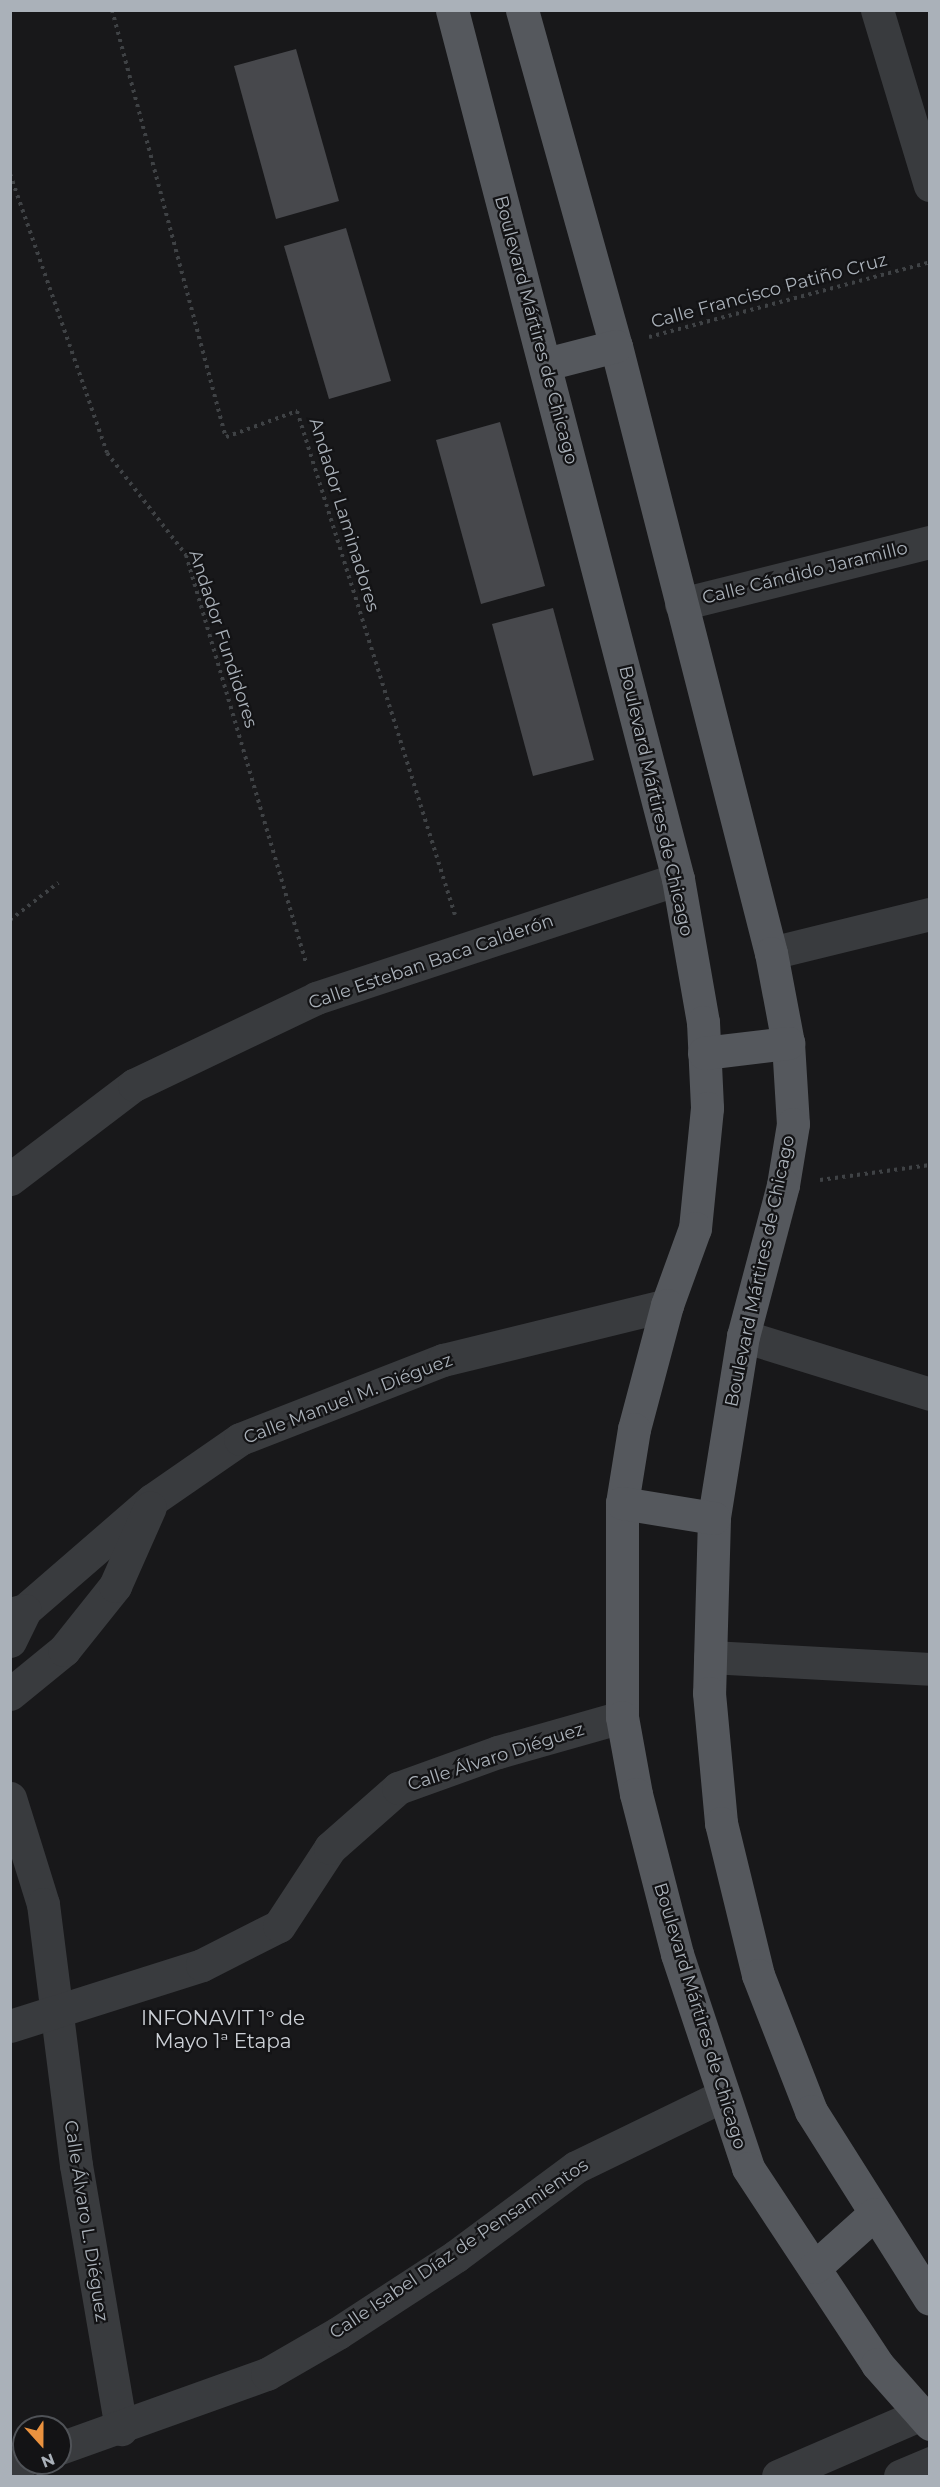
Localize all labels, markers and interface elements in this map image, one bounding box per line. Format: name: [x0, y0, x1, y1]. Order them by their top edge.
street label: Boulevard Mártires de Chicago: [490, 193, 582, 467]
street label: Calle Francisco Patiño Cruz: [649, 249, 889, 333]
street label: Andador Laminadores: [304, 416, 384, 614]
street label: Calle Cándido Jaramillo: [700, 537, 910, 609]
street label: Andador Fundidores: [184, 547, 262, 731]
street label: Boulevard Mártires de Chicago: [614, 664, 698, 938]
street label: Calle Esteban Baca Calderón: [306, 910, 556, 1014]
street label: Boulevard Mártires de Chicago: [721, 1133, 799, 1409]
street label: Calle Manuel M. Diéguez: [241, 1349, 455, 1449]
street label: Calle Álvaro Diéguez: [405, 1718, 587, 1796]
street label: Boulevard Mártires de Chicago: [649, 1880, 751, 2152]
district label: INFONAVIT 1º de Mayo 1ª Etapa: [141, 2007, 305, 2054]
street label: Calle Álvaro L. Diéguez: [59, 2119, 113, 2323]
street label: Calle Isabel Díaz de Pensamientos: [326, 2154, 592, 2344]
north arrow: [12, 2415, 72, 2475]
text: N: [38, 2449, 57, 2472]

